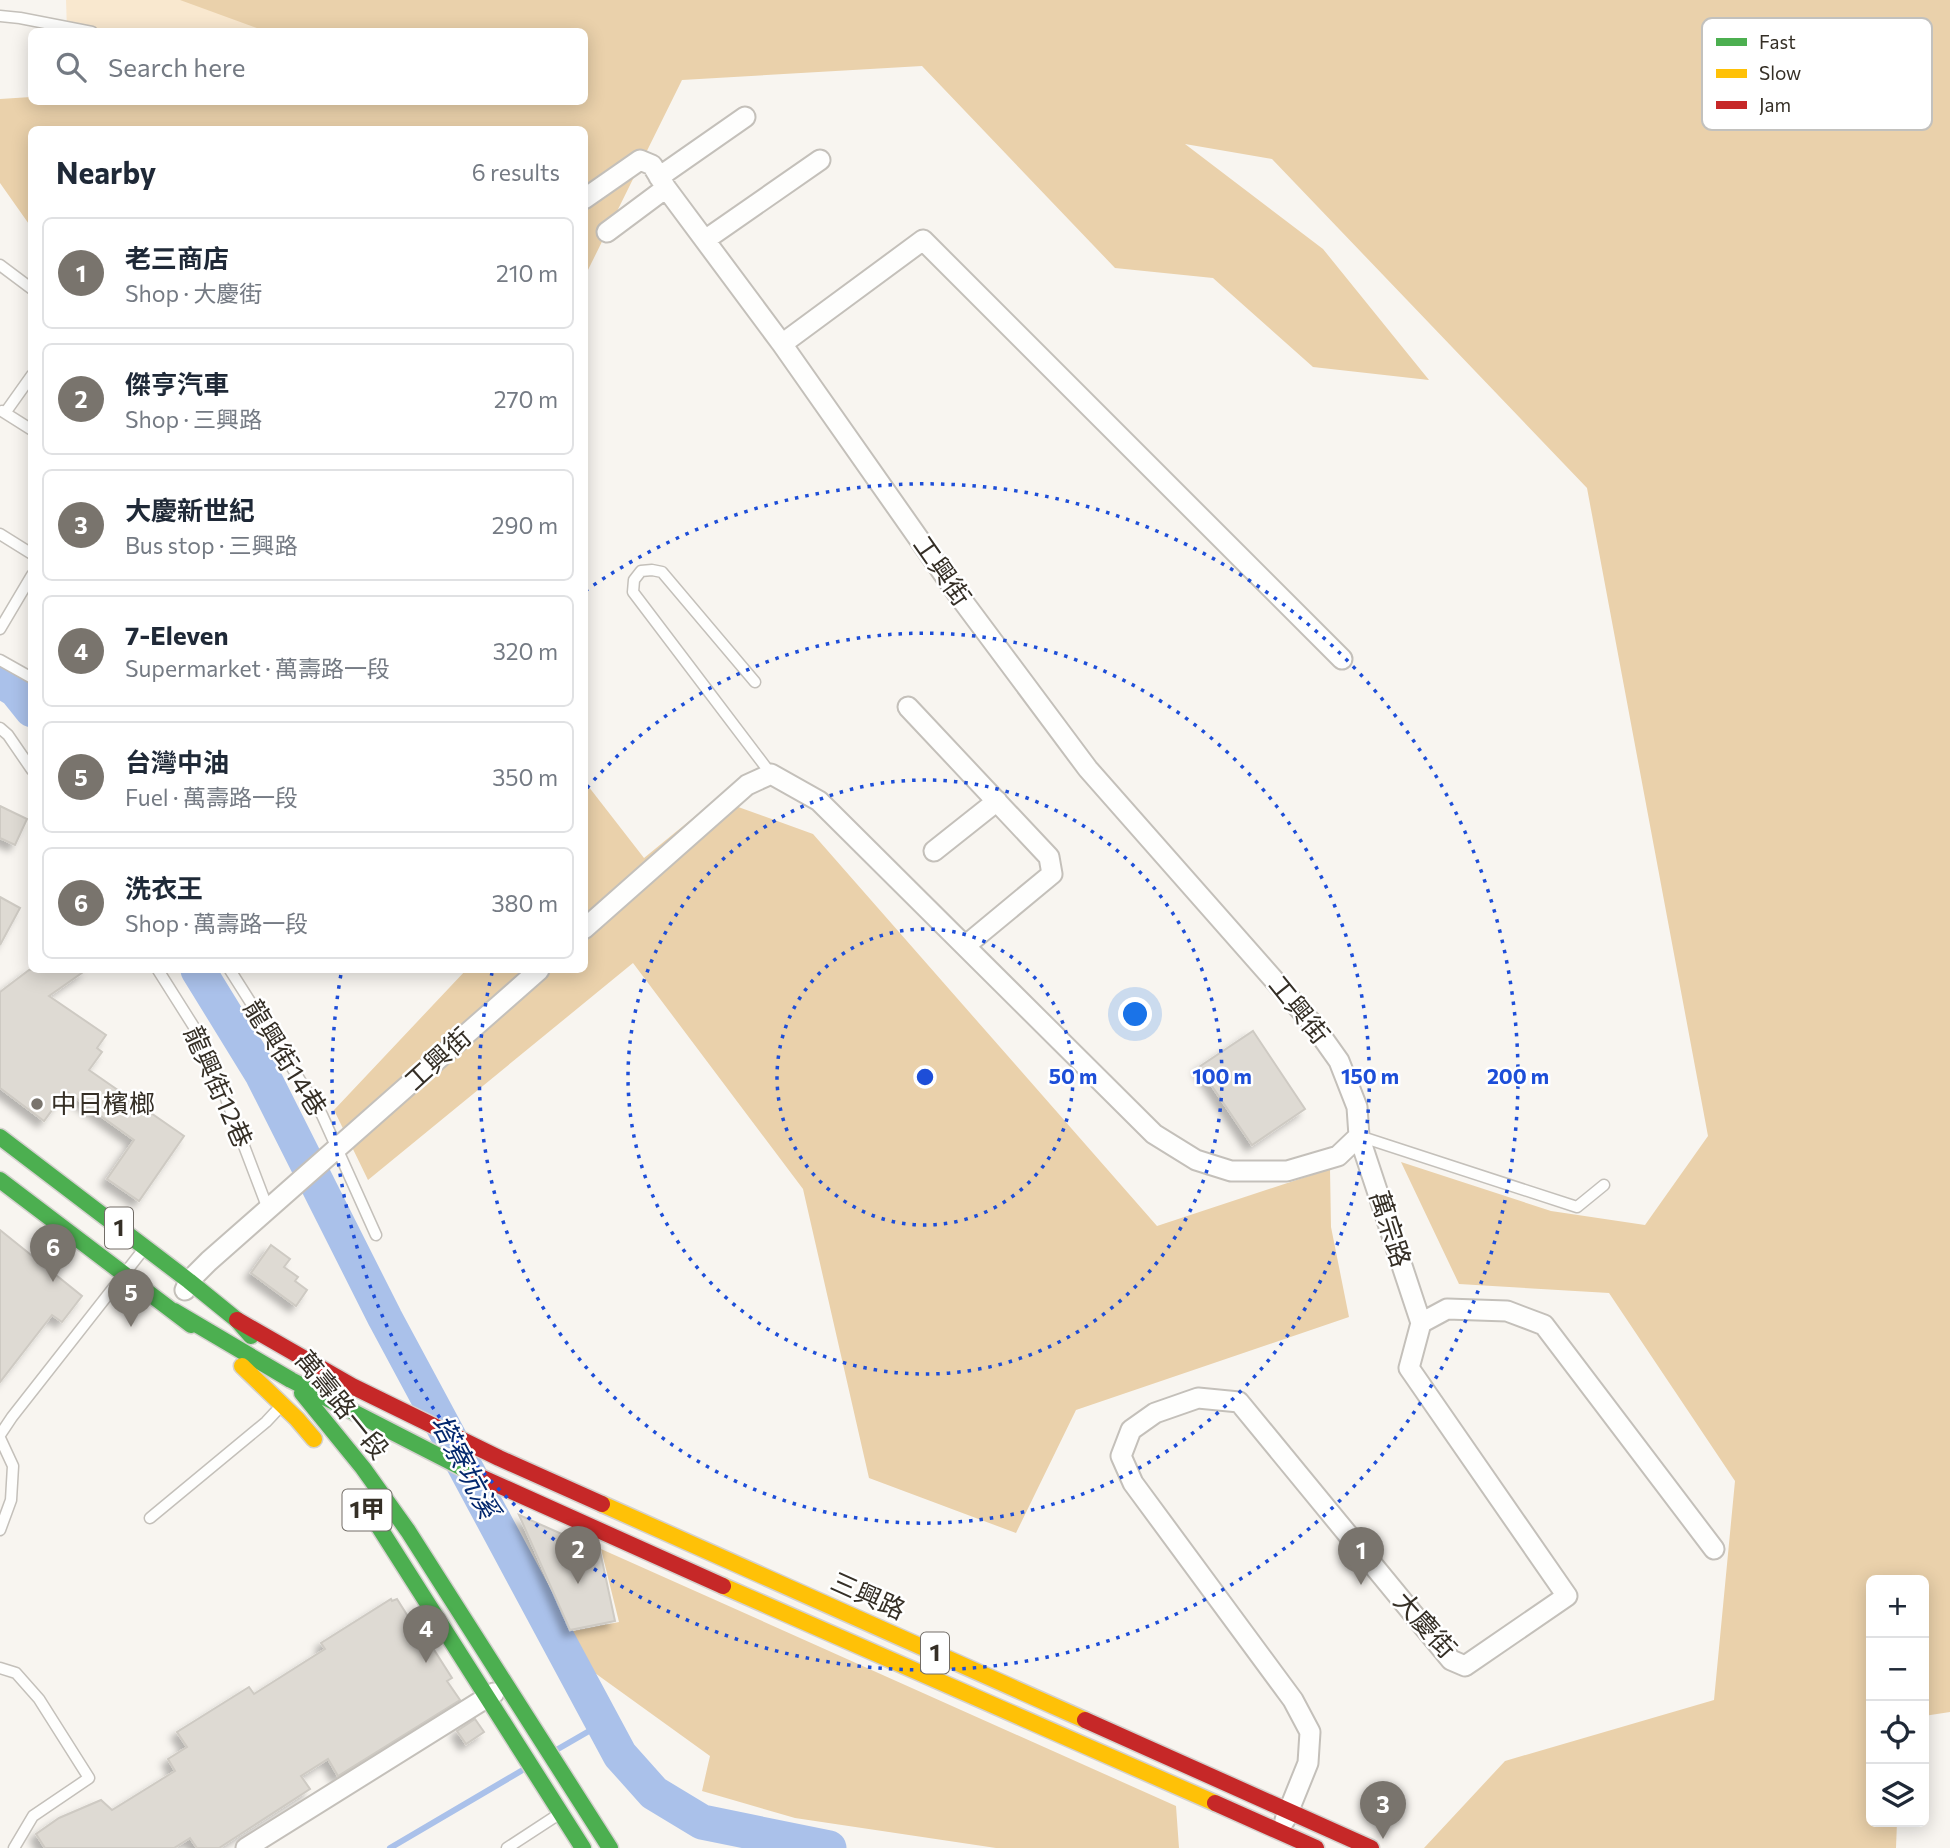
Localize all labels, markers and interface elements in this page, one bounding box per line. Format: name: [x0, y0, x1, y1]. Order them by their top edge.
legend: [1702, 18, 1932, 130]
search box: [28, 28, 588, 105]
text: Fast: [1759, 30, 1796, 53]
icon: search: [52, 48, 90, 86]
text: Search here: [108, 51, 246, 82]
text: Slow: [1759, 61, 1801, 84]
text: Jam: [1759, 93, 1791, 116]
text: Nearby: [56, 153, 156, 190]
text: 6 results: [472, 158, 560, 186]
text: 老三商店: [125, 242, 229, 273]
text: 1: [76, 259, 86, 287]
text: 210 m: [496, 259, 558, 287]
text: Shop · 大慶街: [125, 279, 262, 307]
text: 傑亨汽車: [125, 368, 229, 399]
text: 2: [74, 385, 88, 413]
text: 270 m: [494, 385, 558, 413]
text: Shop · 三興路: [125, 405, 262, 433]
text: 大慶新世紀: [125, 494, 255, 525]
text: 3: [74, 511, 88, 539]
text: 290 m: [492, 511, 558, 539]
street label: 工興街: [908, 529, 978, 611]
text: Bus stop · 三興路: [125, 531, 298, 559]
text: 7-Eleven: [125, 619, 229, 650]
text: 4: [74, 637, 88, 665]
text: 320 m: [493, 637, 558, 665]
text: Supermarket · 萬壽路一段: [125, 654, 390, 682]
text: 台灣中油: [125, 746, 229, 777]
text: 5: [74, 763, 88, 791]
text: 350 m: [492, 763, 558, 791]
text: Fuel · 萬壽路一段: [125, 783, 298, 811]
text: 洗衣王: [125, 872, 203, 903]
text: 6: [74, 889, 88, 917]
text: 380 m: [491, 889, 558, 917]
text: Shop · 萬壽路一段: [125, 909, 308, 937]
street label: 工興街: [1264, 969, 1337, 1049]
street label: 龍興街14巷: [238, 994, 334, 1121]
your location: [1118, 997, 1152, 1031]
street label: 工興街: [398, 1020, 476, 1096]
street label: 龍興街12巷: [179, 1021, 260, 1152]
text: 50 m: [1049, 1063, 1097, 1088]
text: 100 m: [1192, 1063, 1252, 1088]
text: 150 m: [1341, 1063, 1399, 1088]
text: 200 m: [1487, 1063, 1549, 1088]
centre of rings: [913, 1065, 937, 1089]
place label: 中日檳榔: [51, 1087, 155, 1118]
marker: 中日檳榔: [29, 1096, 45, 1112]
street label: 萬宗路: [1365, 1187, 1418, 1270]
road number: 1: [105, 1208, 133, 1248]
pin: 6: [30, 1224, 76, 1282]
pin: 5: [108, 1269, 154, 1327]
street label: 萬壽路一段: [290, 1344, 396, 1464]
water label: 塔寮坑溪: [425, 1408, 509, 1526]
road number: 1甲: [342, 1490, 392, 1530]
pin: 2: [555, 1526, 601, 1584]
pin: 1: [1338, 1527, 1384, 1585]
street label: 三興路: [827, 1565, 911, 1625]
map controls: [1866, 1575, 1929, 1827]
button: +: [1866, 1575, 1929, 1638]
street label: 大慶街: [1388, 1585, 1464, 1663]
pin: 4: [403, 1605, 449, 1663]
road number: 1: [921, 1632, 949, 1674]
button: −: [1866, 1638, 1929, 1701]
button: locate: [1866, 1701, 1929, 1764]
button: layers: [1866, 1764, 1929, 1827]
pin: 3: [1360, 1781, 1406, 1839]

